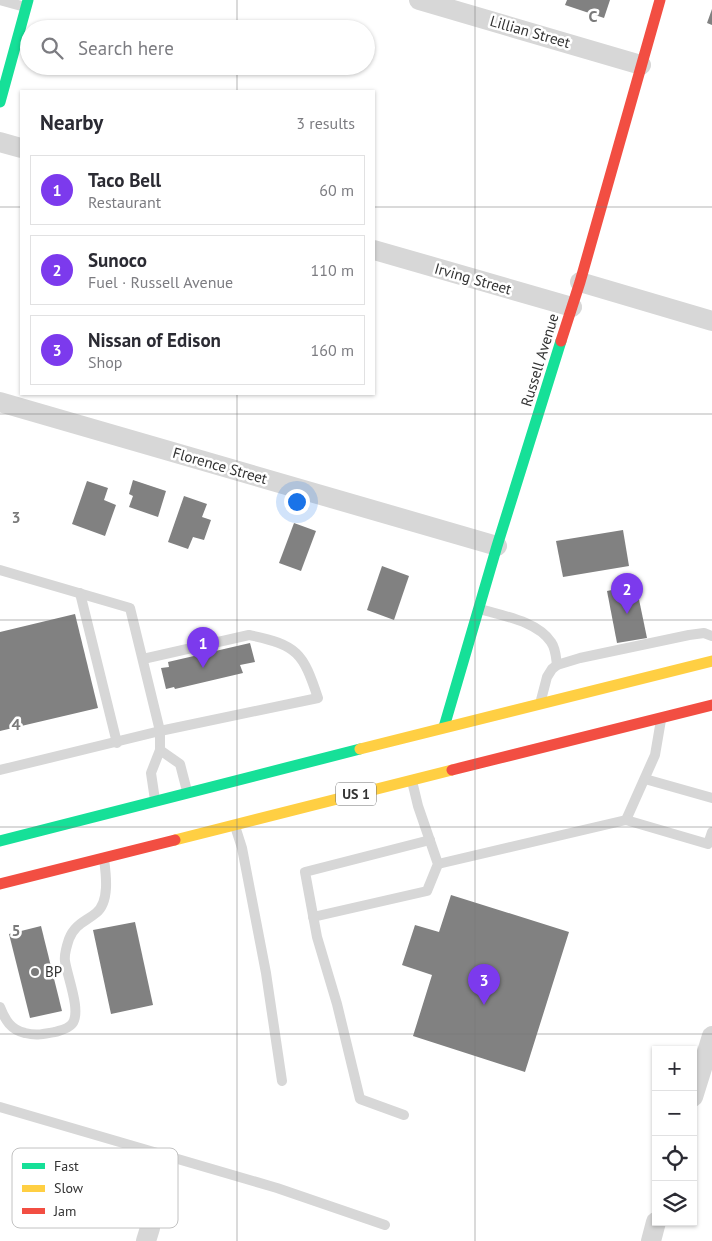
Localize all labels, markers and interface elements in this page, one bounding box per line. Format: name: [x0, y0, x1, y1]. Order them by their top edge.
text: C: [589, 6, 598, 26]
street label: Lillian Street: [488, 11, 572, 52]
search box: [20, 20, 375, 75]
icon: search: [38, 34, 66, 62]
text: Search here: [78, 36, 174, 60]
text: Nearby: [40, 109, 103, 136]
text: 3 results: [296, 113, 355, 133]
text: Taco Bell: [88, 168, 161, 192]
text: 1: [52, 180, 62, 200]
text: 60 m: [319, 180, 354, 200]
text: Restaurant: [88, 192, 161, 212]
text: Sunoco: [88, 248, 147, 272]
street label: Irving Street: [432, 258, 514, 299]
text: 2: [52, 260, 62, 280]
text: 110 m: [311, 260, 354, 280]
text: Fuel · Russell Avenue: [88, 272, 233, 292]
street label: Russell Avenue: [516, 311, 563, 409]
text: Nissan of Edison: [88, 328, 221, 352]
text: 3: [52, 340, 62, 360]
text: 160 m: [311, 340, 354, 360]
text: Shop: [88, 352, 122, 372]
street label: Florence Street: [171, 443, 270, 488]
your location: [284, 489, 310, 515]
text: 3: [11, 507, 21, 527]
pin: 2: [611, 573, 643, 614]
pin: 1: [187, 627, 219, 668]
text: 4: [11, 714, 21, 734]
road number: US 1: [336, 782, 376, 806]
text: 5: [11, 920, 21, 940]
place label: BP: [45, 962, 62, 981]
pin: 3: [468, 964, 500, 1005]
marker: BP: [29, 966, 41, 978]
map controls: [652, 1046, 697, 1226]
button: +: [652, 1046, 697, 1091]
button: −: [652, 1091, 697, 1136]
button: locate: [652, 1136, 697, 1181]
legend: [12, 1148, 178, 1228]
text: Fast: [54, 1157, 79, 1175]
text: Slow: [54, 1179, 84, 1197]
button: layers: [652, 1181, 697, 1226]
text: Jam: [53, 1202, 76, 1220]

